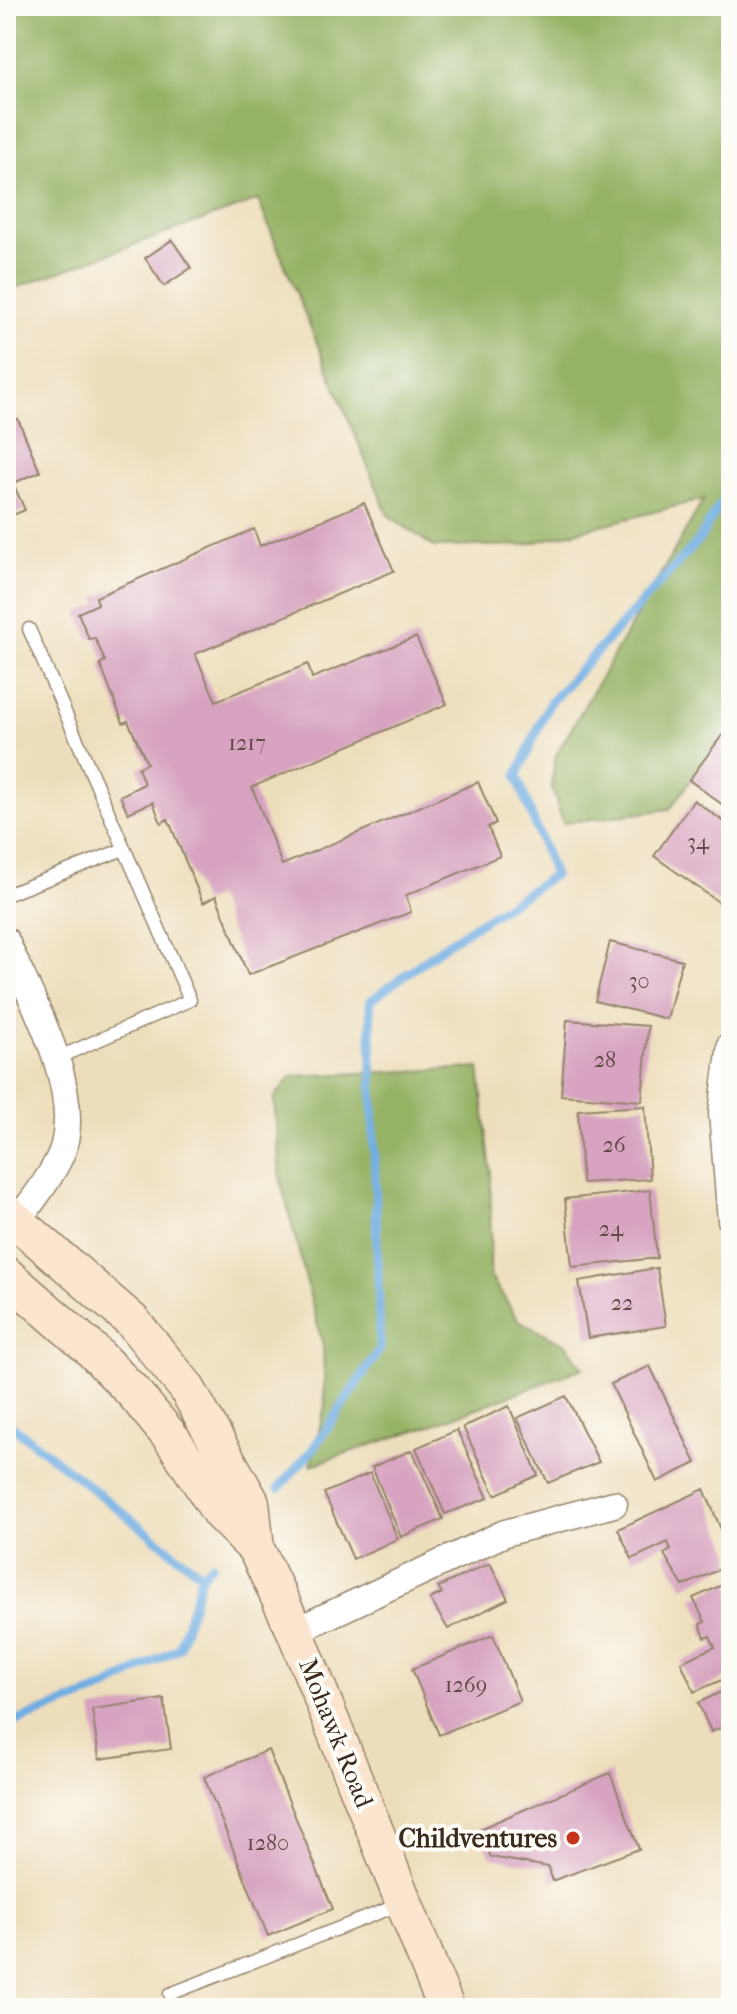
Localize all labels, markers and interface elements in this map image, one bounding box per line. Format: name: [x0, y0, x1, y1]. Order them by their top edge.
house number: 1217: [228, 730, 266, 756]
house number: 34: [687, 829, 710, 855]
house number: 30: [628, 968, 650, 994]
house number: 28: [594, 1047, 616, 1073]
house number: 26: [602, 1132, 626, 1158]
house number: 24: [599, 1216, 624, 1242]
house number: 22: [611, 1290, 633, 1316]
street label: Mohawk Road: [292, 1654, 380, 1813]
house number: 1269: [445, 1672, 487, 1698]
place label: Childventures: [399, 1823, 557, 1854]
marker: Childventures: [564, 1829, 582, 1847]
house number: 1280: [247, 1830, 289, 1856]

